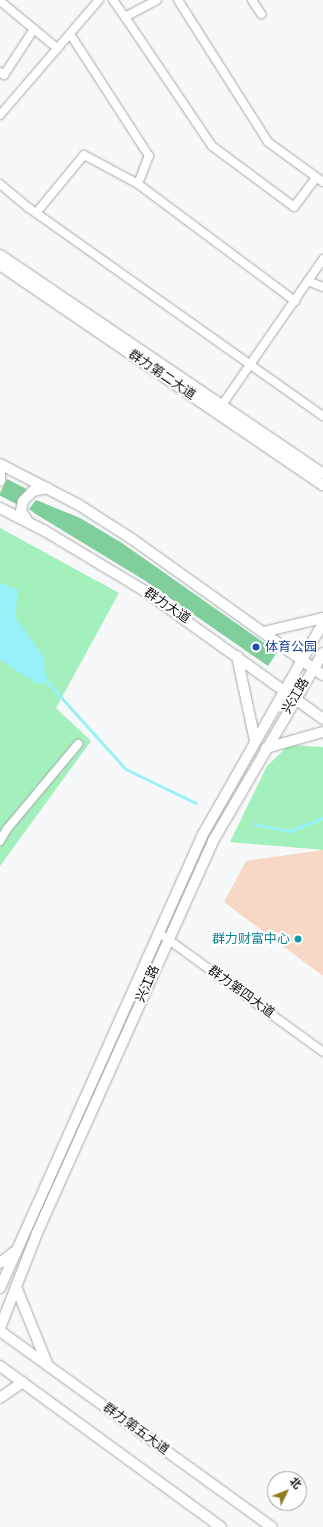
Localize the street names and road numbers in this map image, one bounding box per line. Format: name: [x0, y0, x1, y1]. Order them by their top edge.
street label: 群力第二大道: [125, 347, 199, 403]
street label: 群力大道: [141, 585, 193, 627]
street label: 兴江路: [279, 675, 313, 717]
street label: 兴江路: [133, 963, 163, 1005]
street label: 群力第四大道: [205, 963, 277, 1021]
street label: 群力第五大道: [100, 1400, 172, 1458]

